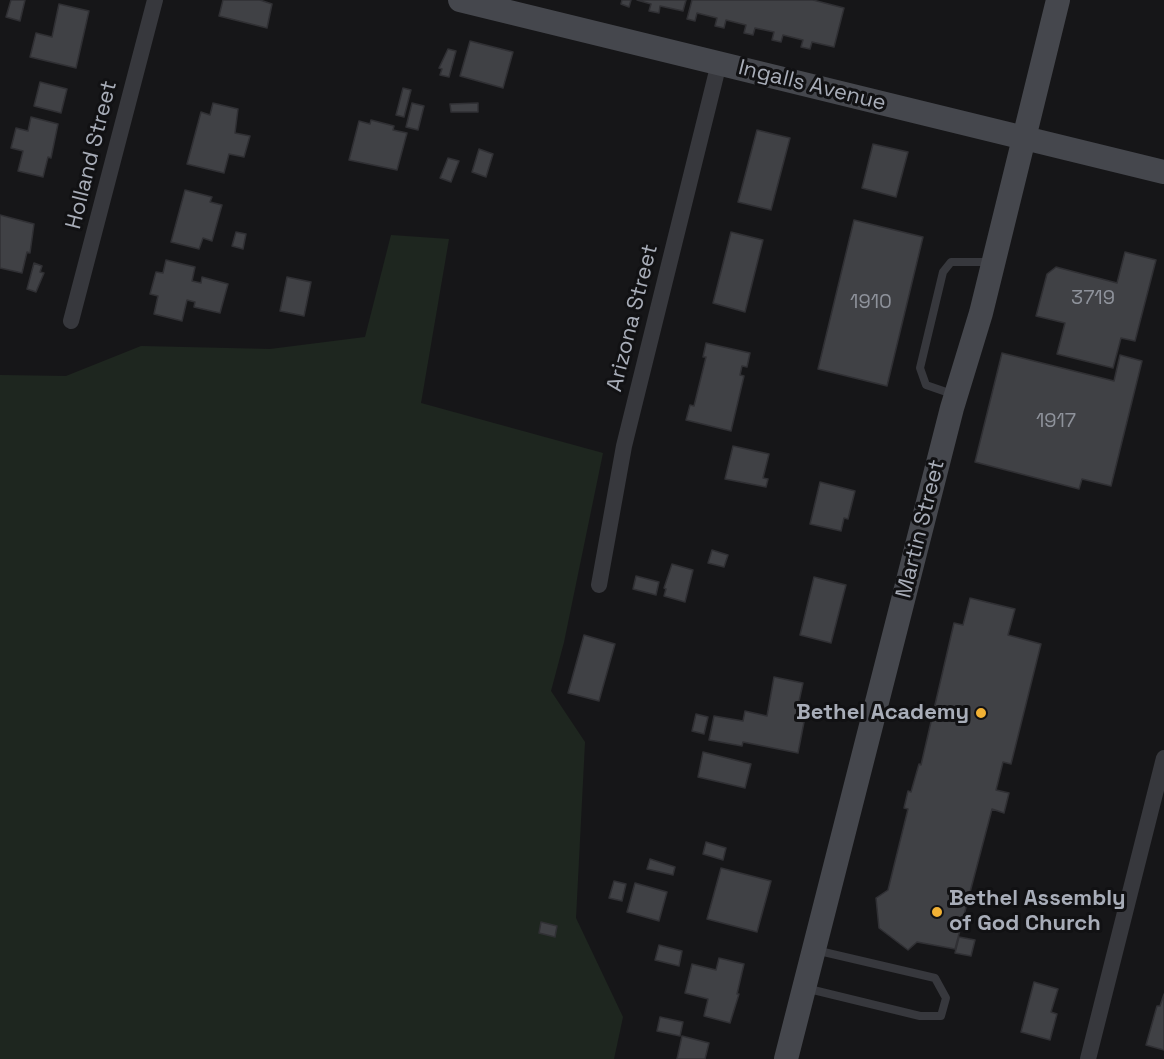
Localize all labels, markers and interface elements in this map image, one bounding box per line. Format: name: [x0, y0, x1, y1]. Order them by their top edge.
street label: Ingalls Avenue: [735, 55, 889, 117]
street label: Holland Street: [61, 78, 123, 232]
street label: Arizona Street: [602, 241, 664, 395]
house number: 3719: [1071, 287, 1115, 311]
house number: 1910: [850, 291, 892, 315]
house number: 1917: [1036, 410, 1076, 434]
street label: Martin Street: [891, 457, 951, 601]
place label: Bethel Academy: [796, 700, 969, 726]
marker: Bethel Academy: [974, 706, 988, 720]
place label: Bethel Assembly of God Church: [949, 886, 1126, 938]
marker: Bethel Assembly of God Church: [930, 905, 944, 919]

